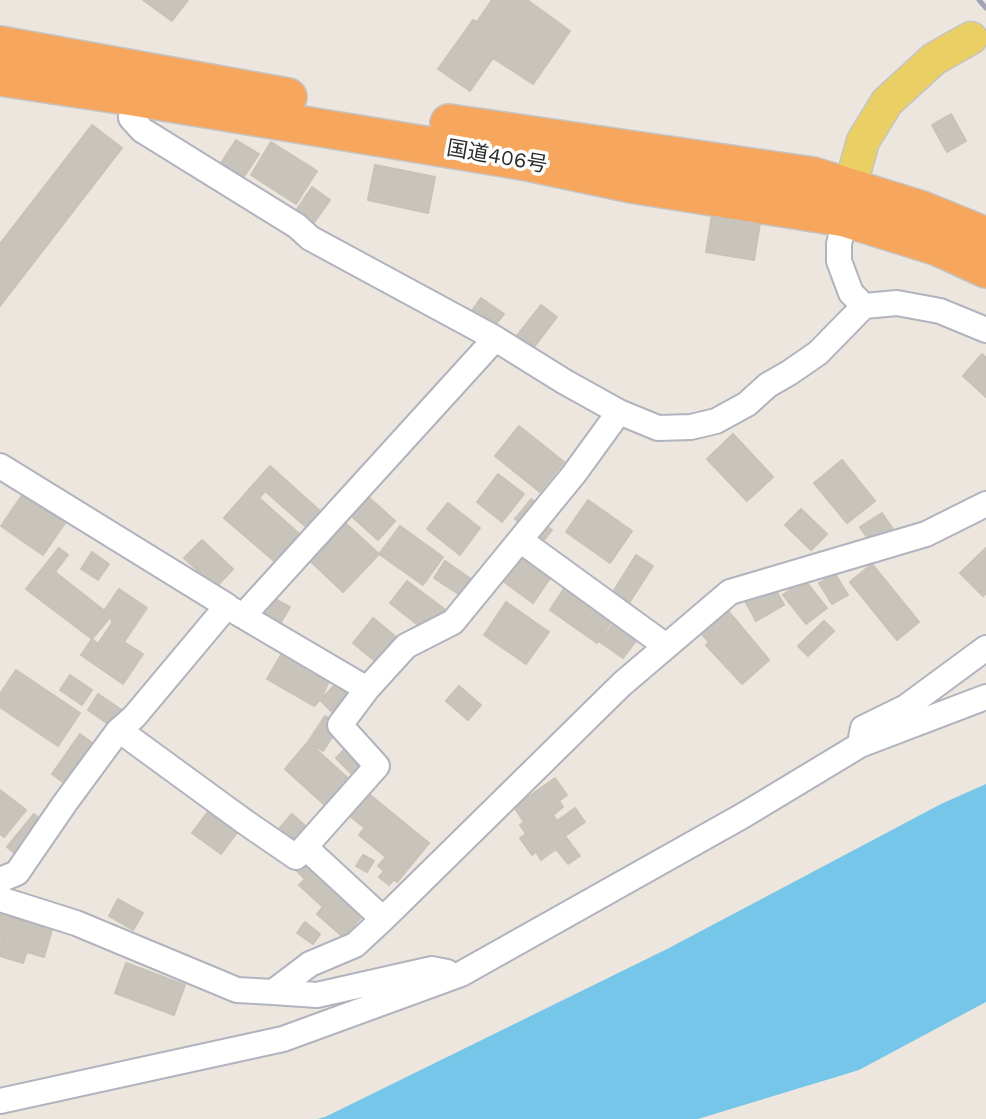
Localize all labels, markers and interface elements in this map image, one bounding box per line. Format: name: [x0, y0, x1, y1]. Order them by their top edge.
street label: 国道406号: [445, 136, 549, 178]

